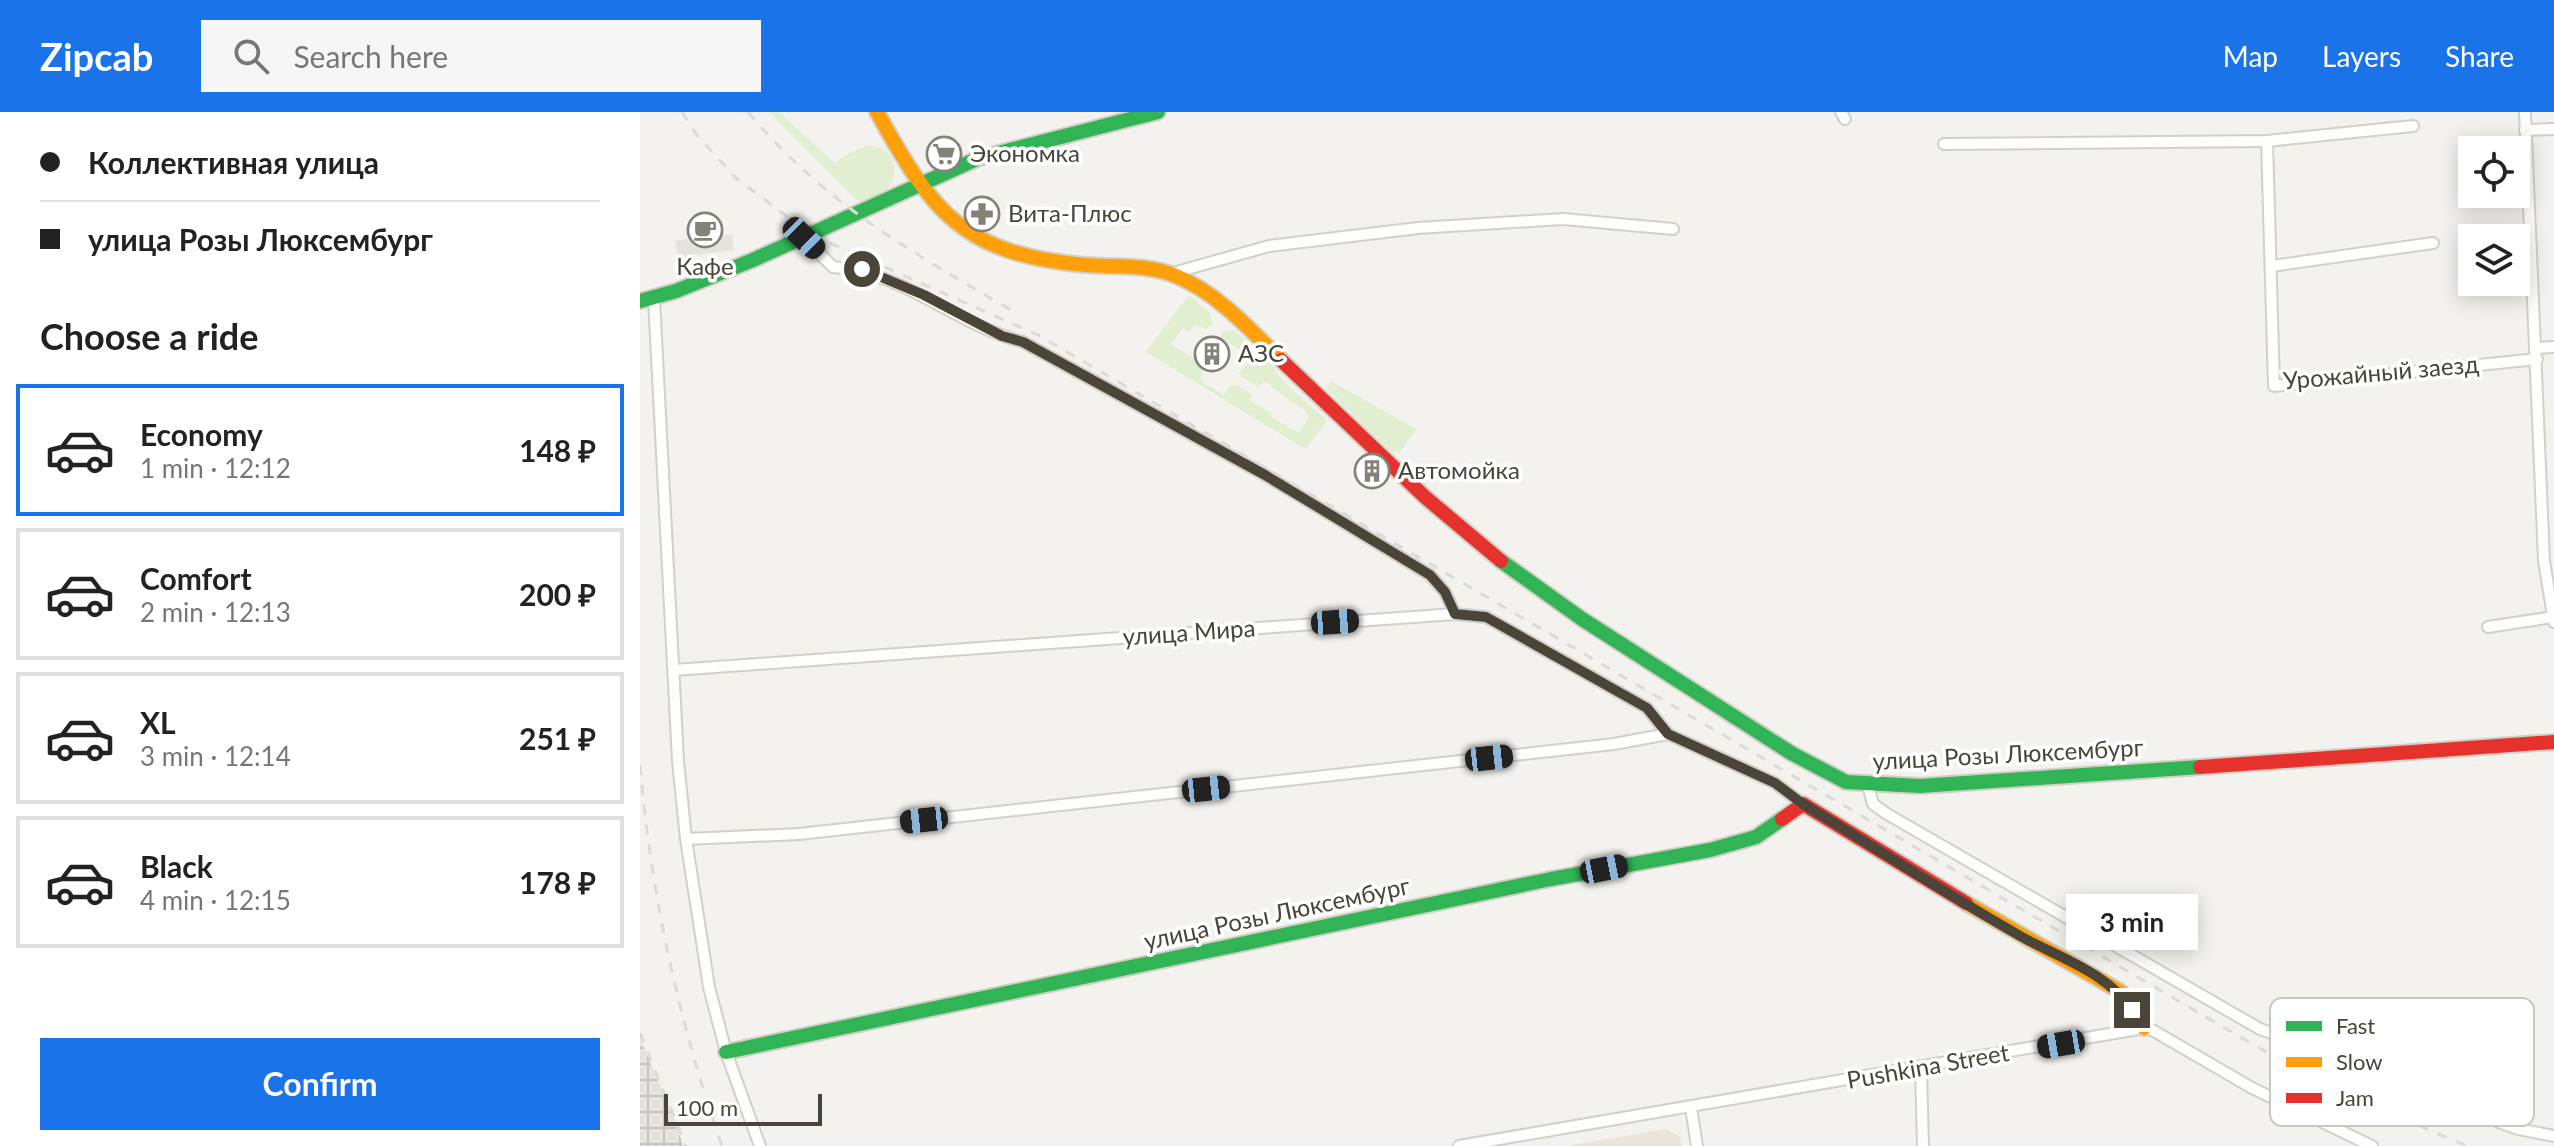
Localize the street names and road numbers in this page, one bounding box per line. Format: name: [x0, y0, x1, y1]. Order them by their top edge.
street label: Урожайный заезд: [2282, 348, 2480, 395]
street label: улица Мира: [1122, 612, 1256, 651]
street label: улица Розы Люксембург: [1872, 732, 2144, 775]
street label: улица Розы Люксембург: [1141, 870, 1412, 955]
street label: Pushkina Street: [1844, 1037, 2011, 1094]

